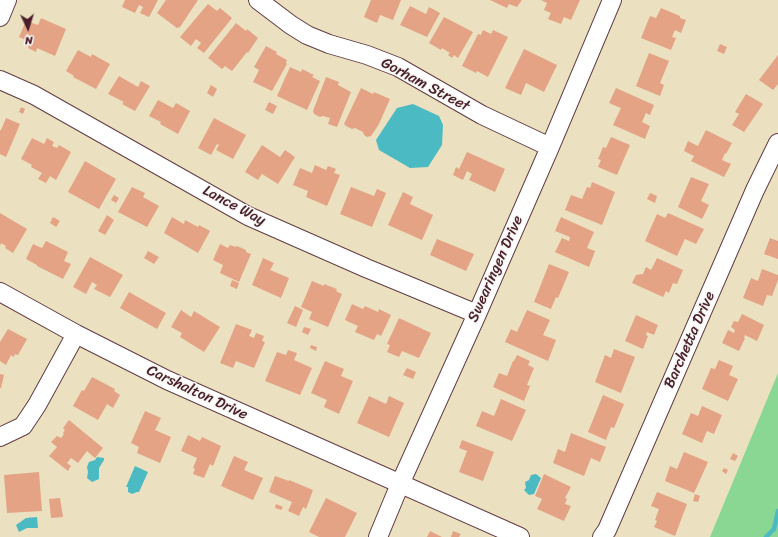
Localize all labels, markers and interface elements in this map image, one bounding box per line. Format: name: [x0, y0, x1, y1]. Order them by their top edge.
north arrow: [8, 8, 48, 48]
text: N: [24, 31, 33, 50]
street label: Gorham Street: [378, 54, 472, 116]
street label: Lance Way: [200, 182, 268, 230]
street label: Swearingen Drive: [464, 213, 528, 325]
street label: Barchetta Drive: [661, 289, 719, 391]
street label: Carshalton Drive: [144, 362, 250, 424]

